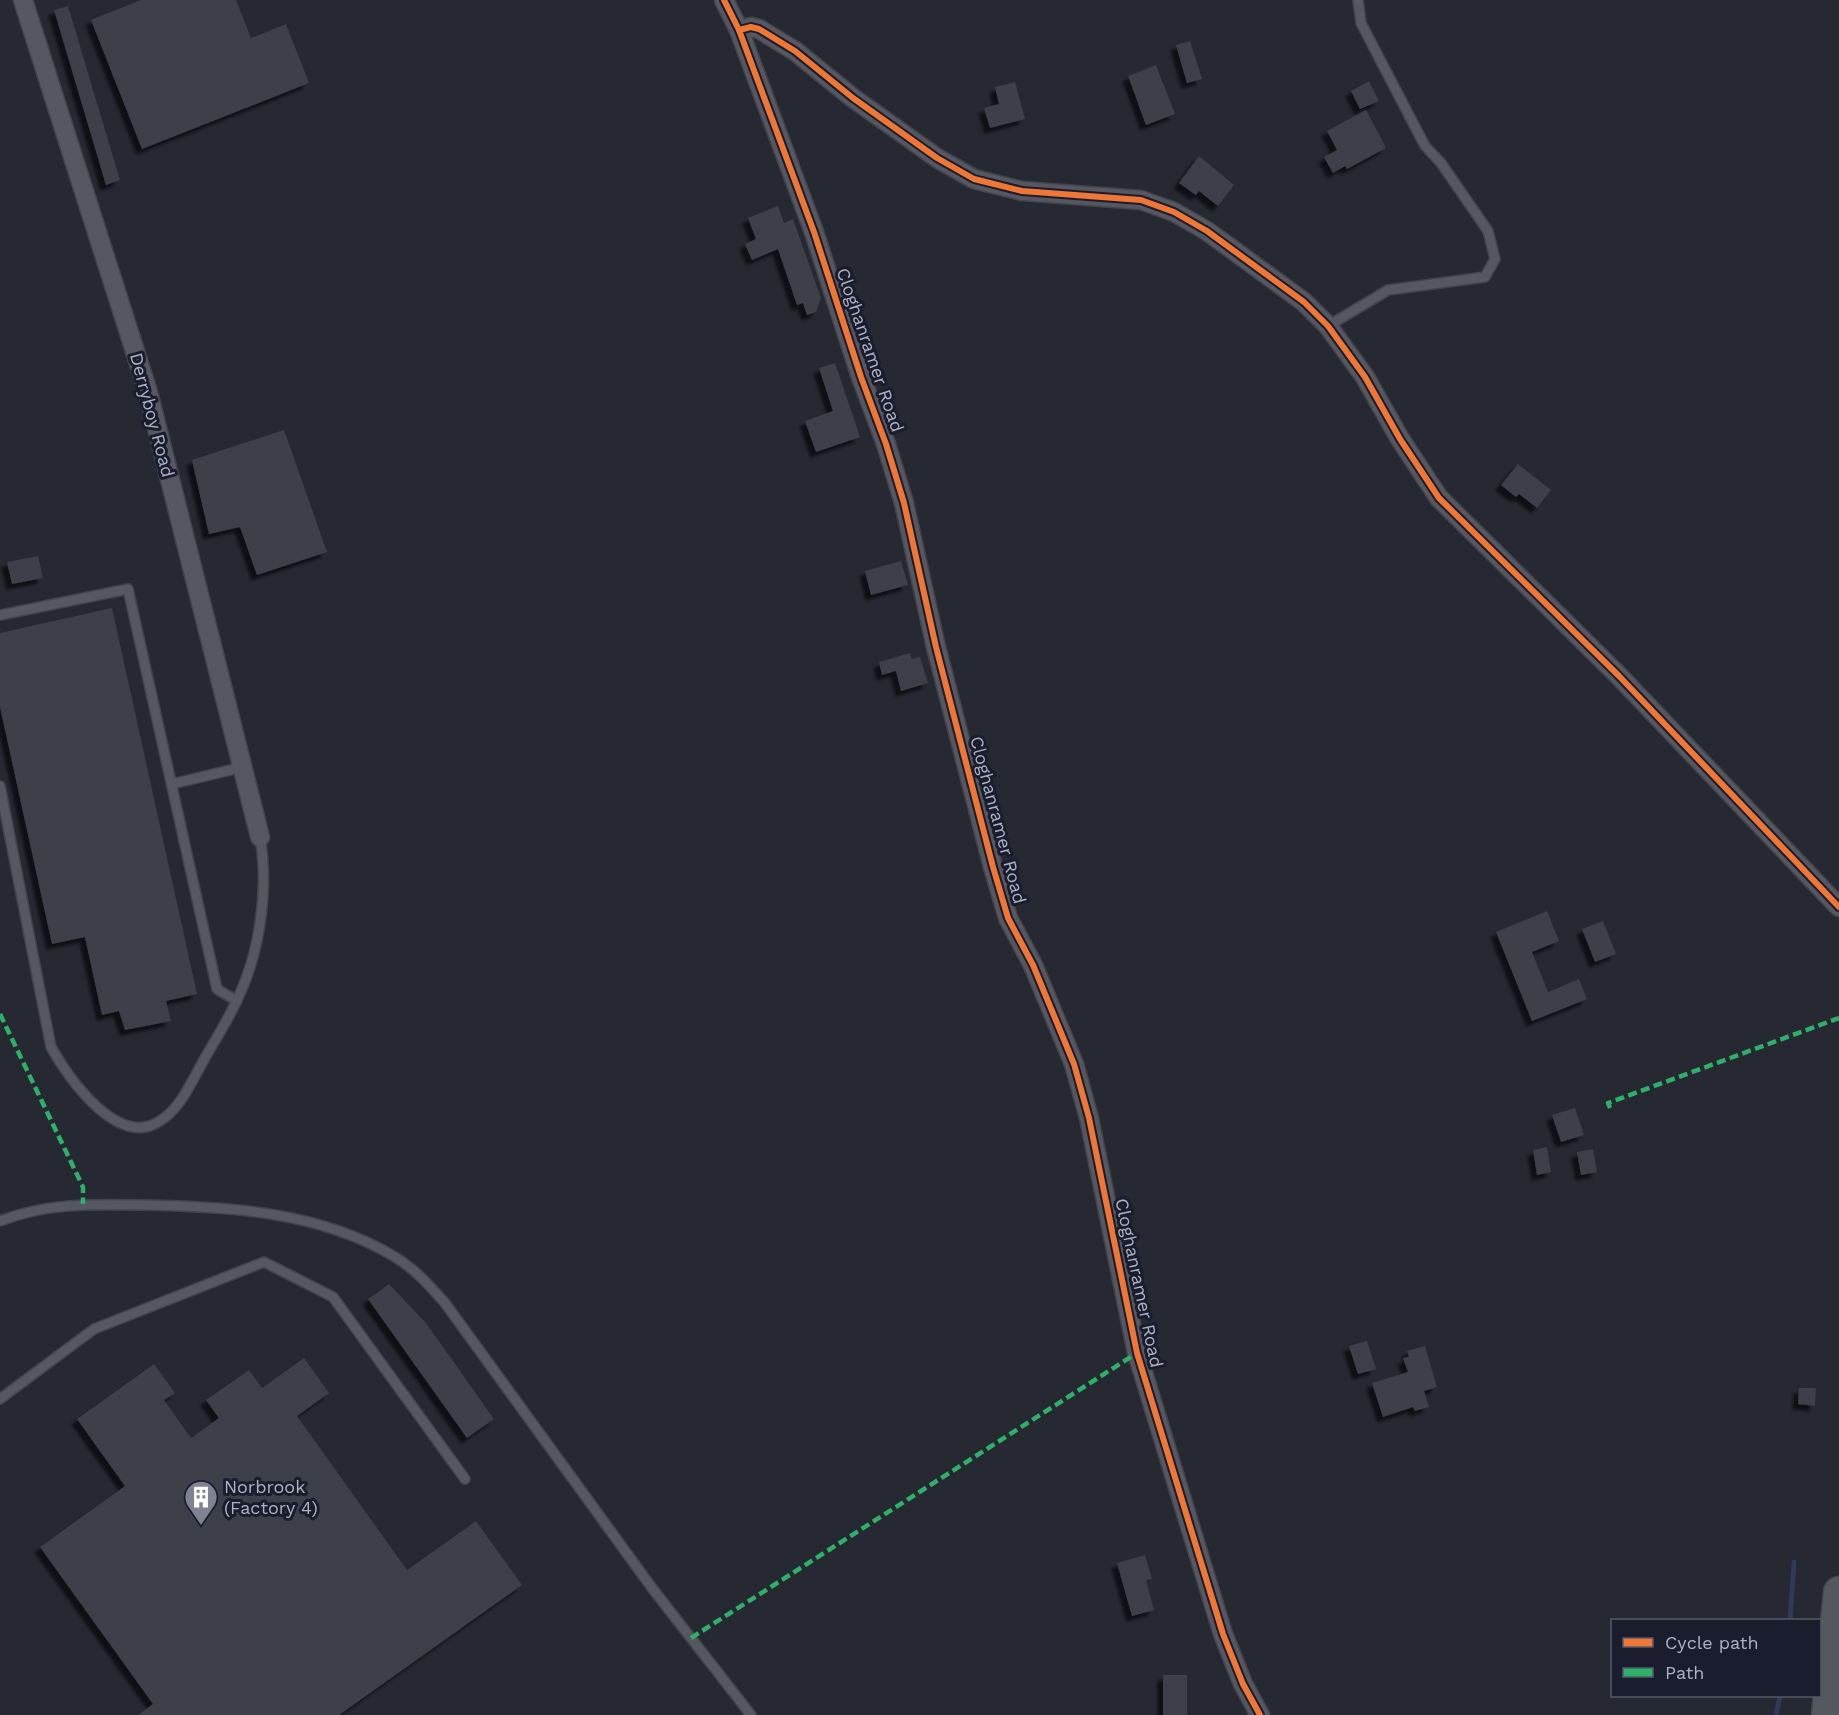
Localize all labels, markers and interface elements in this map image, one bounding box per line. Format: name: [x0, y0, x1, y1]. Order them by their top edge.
street label: Cloghanramer Road: [832, 265, 908, 435]
street label: Derryboy Road: [126, 350, 179, 479]
street label: Cloghanramer Road: [966, 734, 1031, 906]
street label: Cloghanramer Road: [1111, 1196, 1168, 1369]
place label: Norbrook (Factory 4): [224, 1476, 318, 1518]
building icon: Norbrook (Factory 4): [183, 1479, 219, 1526]
legend: [1611, 1619, 1821, 1697]
text: Cycle path: [1665, 1632, 1759, 1653]
text: Path: [1665, 1662, 1705, 1683]

